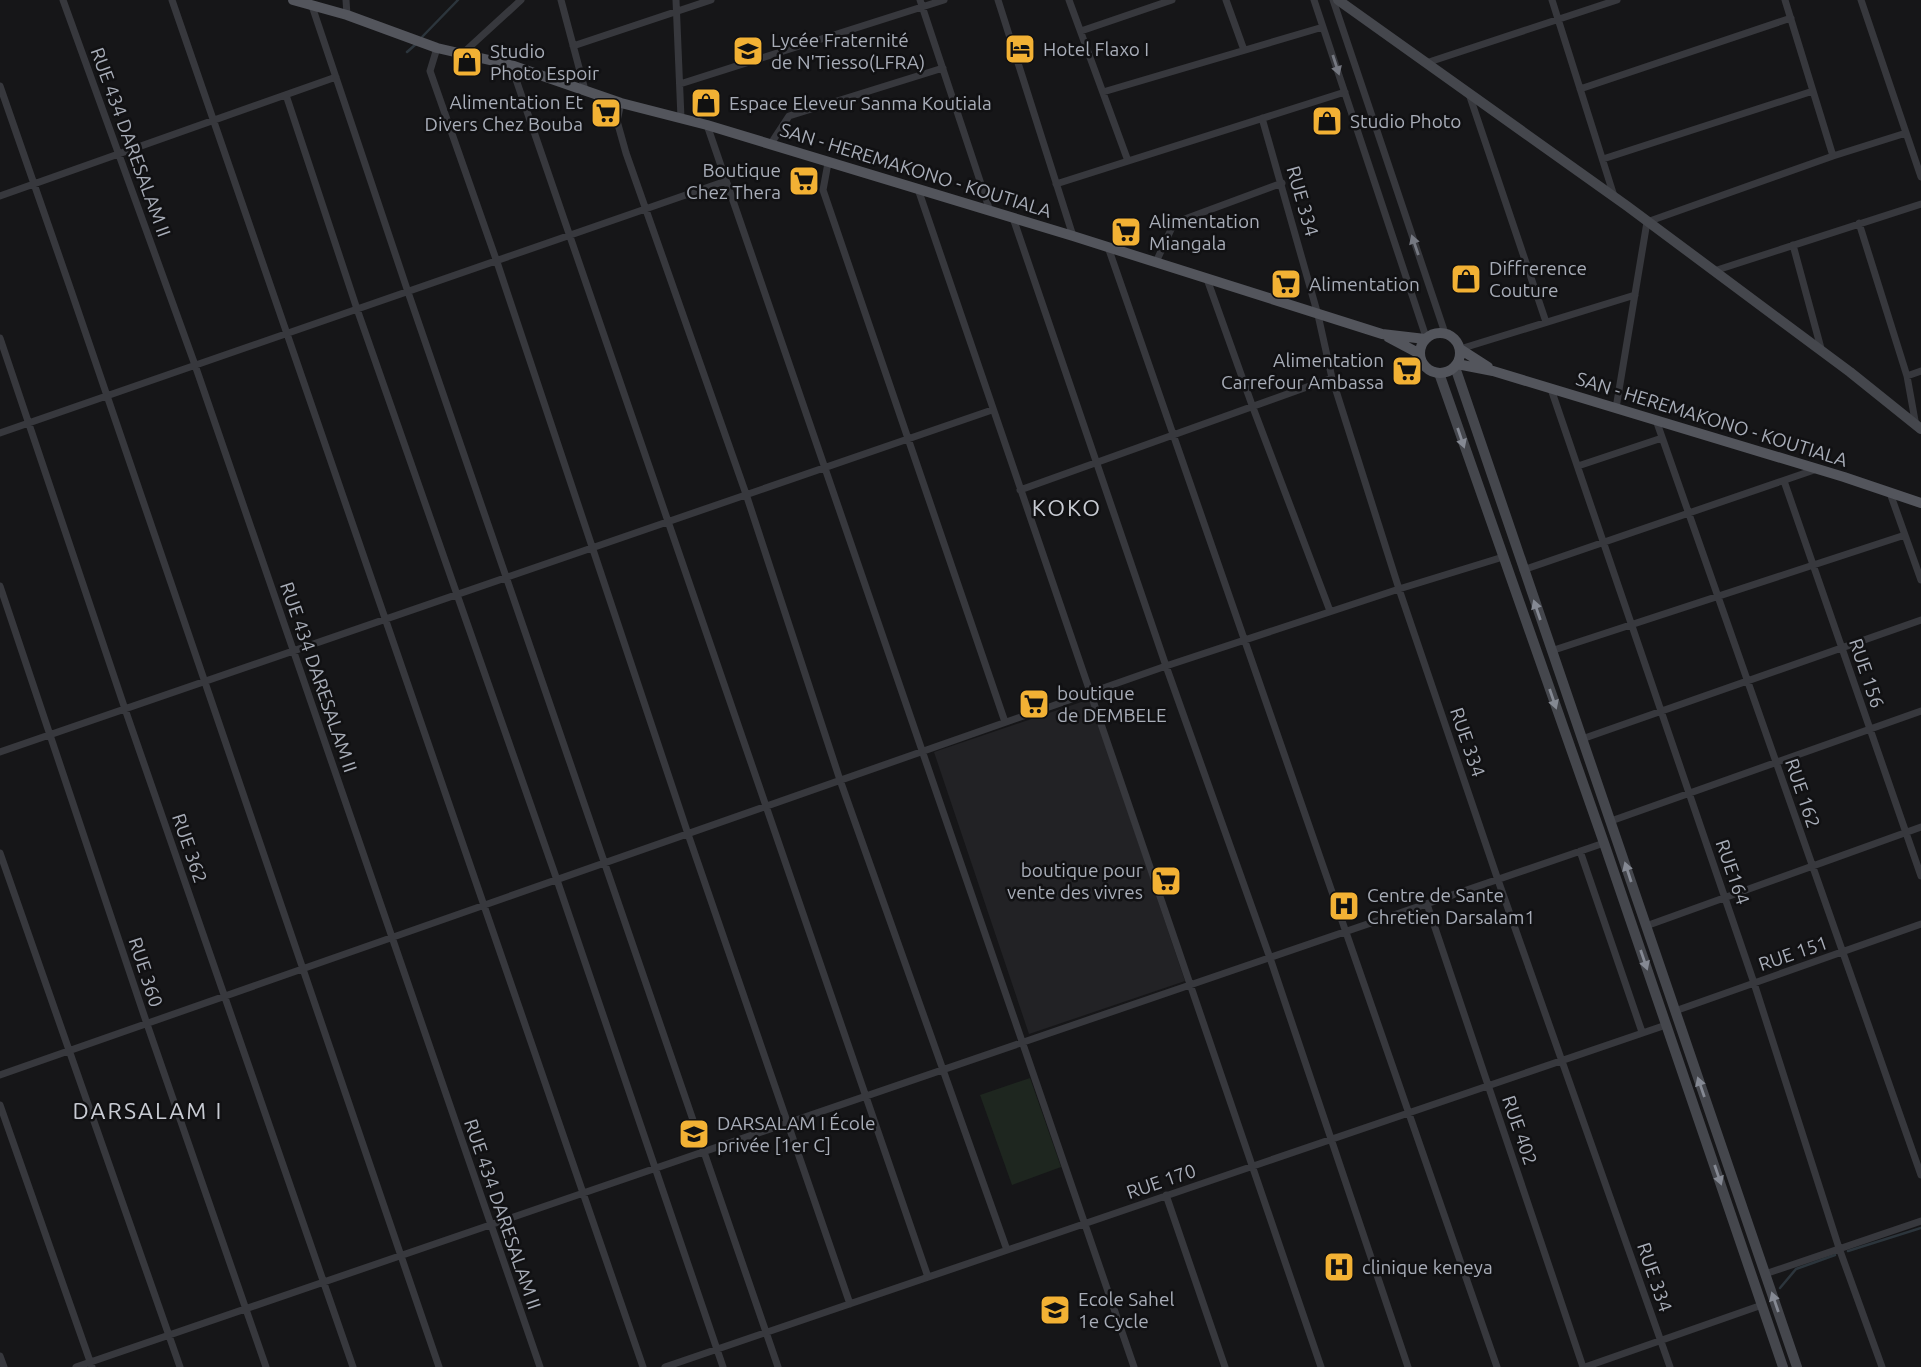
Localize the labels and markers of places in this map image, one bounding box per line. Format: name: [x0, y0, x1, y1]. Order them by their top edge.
place label: Lycée Fraternité de N'Tiesso(LFRA): [771, 29, 925, 73]
hotel icon: Hotel Flaxo I: [1003, 32, 1037, 66]
school or university icon: Lycée Fraternité de N'Tiesso(LFRA): [731, 34, 765, 68]
place label: Hotel Flaxo I: [1043, 38, 1149, 60]
place label: Studio Photo Espoir: [490, 40, 599, 84]
shop icon: Studio Photo Espoir: [450, 45, 484, 79]
shop icon: Espace Eleveur Sanma Koutiala: [689, 86, 723, 120]
place label: Alimentation Et Divers Chez Bouba: [425, 91, 584, 135]
place label: Espace Eleveur Sanma Koutiala: [729, 92, 992, 114]
supermarket icon: Alimentation Et Divers Chez Bouba: [589, 96, 623, 130]
shop icon: Studio Photo: [1310, 104, 1344, 138]
place label: Studio Photo: [1350, 110, 1461, 132]
place label: Boutique Chez Thera: [686, 159, 781, 203]
supermarket icon: Boutique Chez Thera: [787, 164, 821, 198]
place label: Alimentation Miangala: [1149, 210, 1260, 254]
supermarket icon: Alimentation Miangala: [1109, 215, 1143, 249]
place label: Diffrerence Couture: [1489, 257, 1587, 301]
shop icon: Diffrerence Couture: [1449, 262, 1483, 296]
supermarket icon: Alimentation: [1269, 267, 1303, 301]
place label: Alimentation: [1309, 273, 1420, 295]
place label: Alimentation Carrefour Ambassa: [1221, 349, 1384, 393]
supermarket icon: Alimentation Carrefour Ambassa: [1390, 354, 1424, 388]
place label: boutique de DEMBELE: [1057, 682, 1167, 726]
supermarket icon: boutique de DEMBELE: [1017, 687, 1051, 721]
place label: boutique pour vente des vivres: [1007, 859, 1143, 903]
supermarket icon: boutique pour vente des vivres: [1149, 864, 1183, 898]
place label: Centre de Sante Chretien Darsalam1: [1367, 884, 1535, 928]
hospital icon: Centre de Sante Chretien Darsalam1: [1327, 889, 1361, 923]
place label: DARSALAM I École privée [1er C]: [717, 1112, 875, 1156]
school or university icon: DARSALAM I École privée [1er C]: [677, 1117, 711, 1151]
hospital icon: clinique keneya: [1322, 1250, 1356, 1284]
place label: clinique keneya: [1362, 1256, 1493, 1278]
place label: Ecole Sahel 1e Cycle: [1078, 1288, 1174, 1332]
school or university icon: Ecole Sahel 1e Cycle: [1038, 1293, 1072, 1327]

